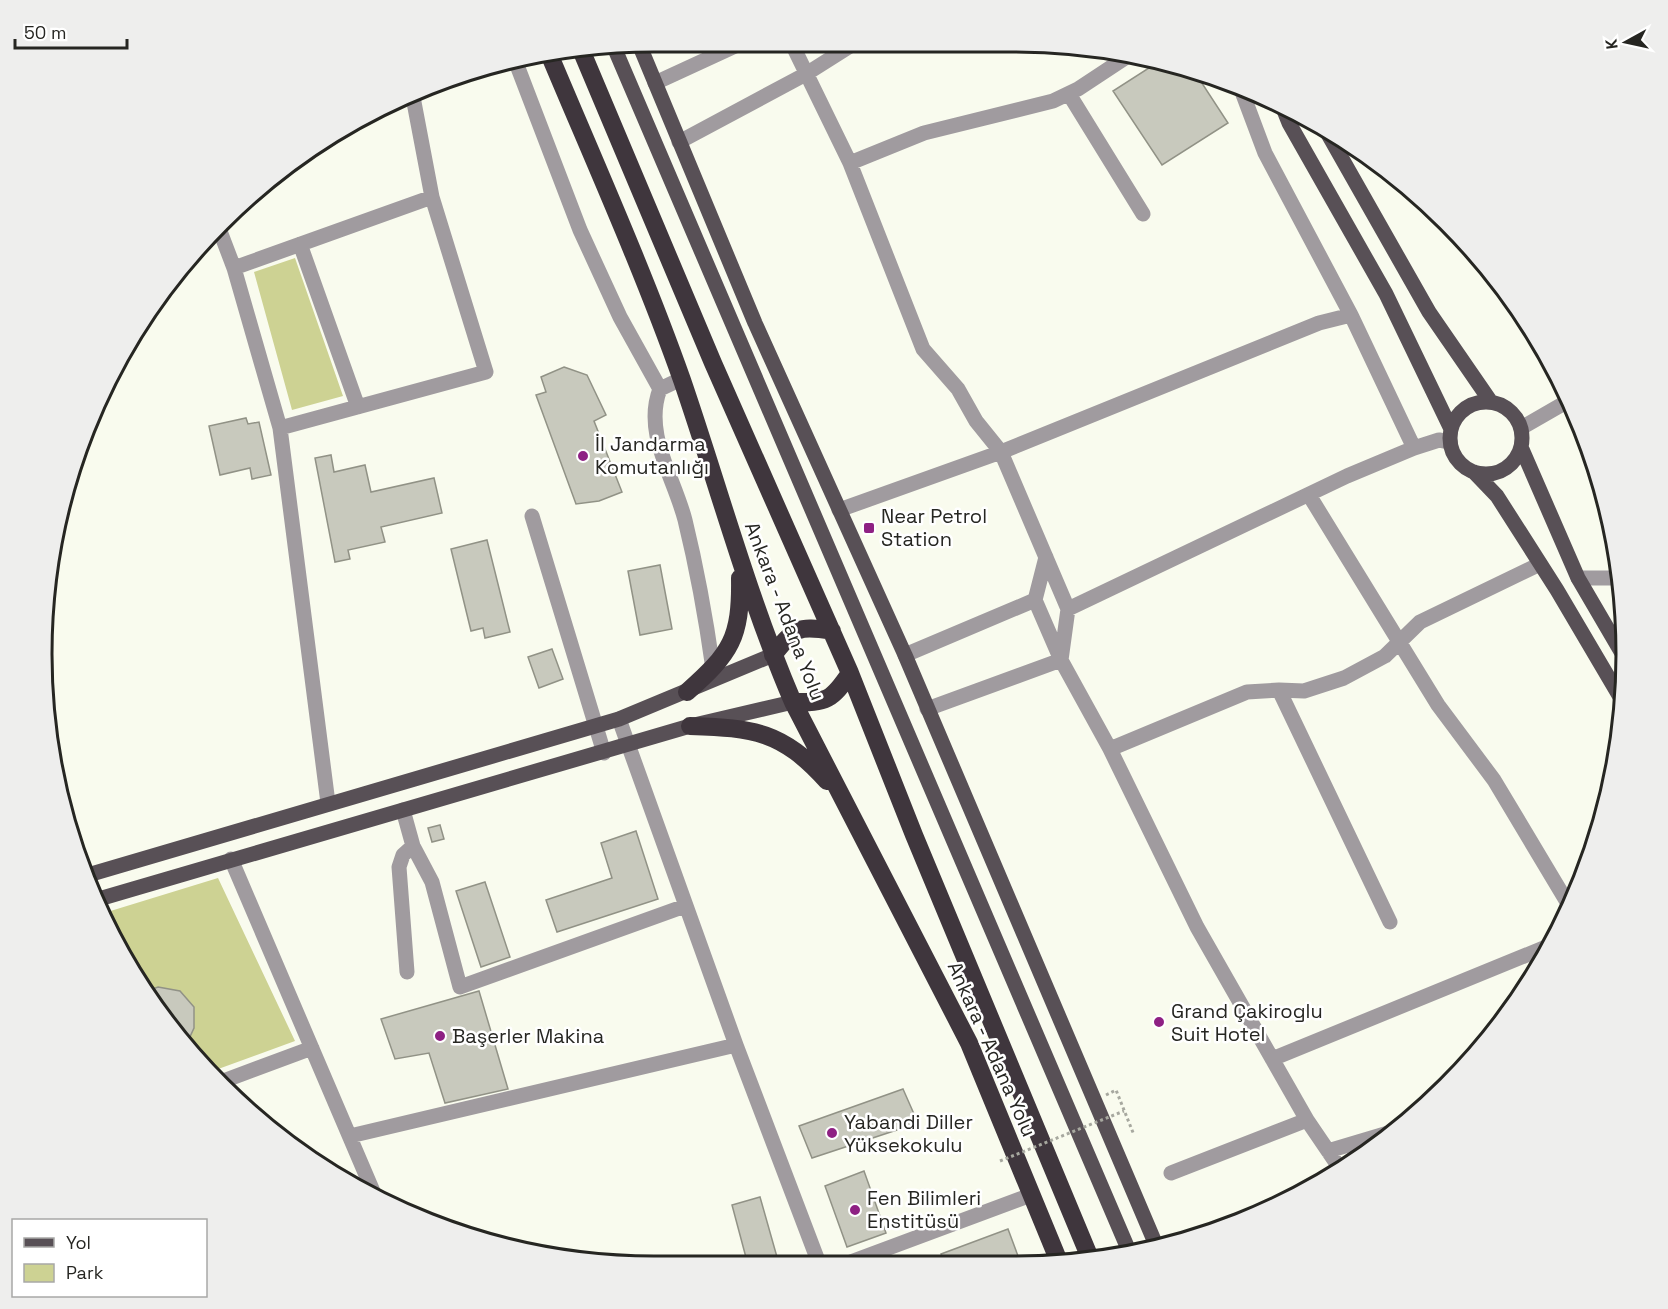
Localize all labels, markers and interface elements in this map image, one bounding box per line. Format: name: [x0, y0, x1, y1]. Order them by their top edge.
scale bar: [15, 12, 128, 50]
north arrow: [1596, 12, 1656, 72]
text: 50 m: [24, 21, 66, 44]
text: K: [1601, 38, 1623, 50]
place label: İl Jandarma Komutanlığı: [595, 431, 709, 480]
marker: İl Jandarma Komutanlığı: [576, 449, 590, 463]
place label: Near Petrol Station: [881, 503, 987, 552]
street label: Ankara - Adana Yolu: [739, 518, 831, 704]
marker: Near Petrol Station: [862, 521, 876, 535]
street label: Ankara - Adana Yolu: [942, 957, 1042, 1141]
place label: Grand Çakiroglu Suit Hotel: [1171, 998, 1323, 1047]
marker: Grand Çakiroglu Suit Hotel: [1152, 1015, 1166, 1029]
place label: Başerler Makina: [452, 1023, 604, 1049]
marker: Başerler Makina: [433, 1029, 447, 1043]
place label: Yabandi Diller Yüksekokulu: [844, 1109, 973, 1158]
marker: Yabandi Diller Yüksekokulu: [825, 1126, 839, 1140]
place label: Fen Bilimleri Enstitüsü: [867, 1185, 981, 1234]
marker: Fen Bilimleri Enstitüsü: [848, 1203, 862, 1217]
legend: [12, 1219, 207, 1297]
text: Yol: [66, 1231, 91, 1254]
text: Park: [66, 1261, 104, 1284]

